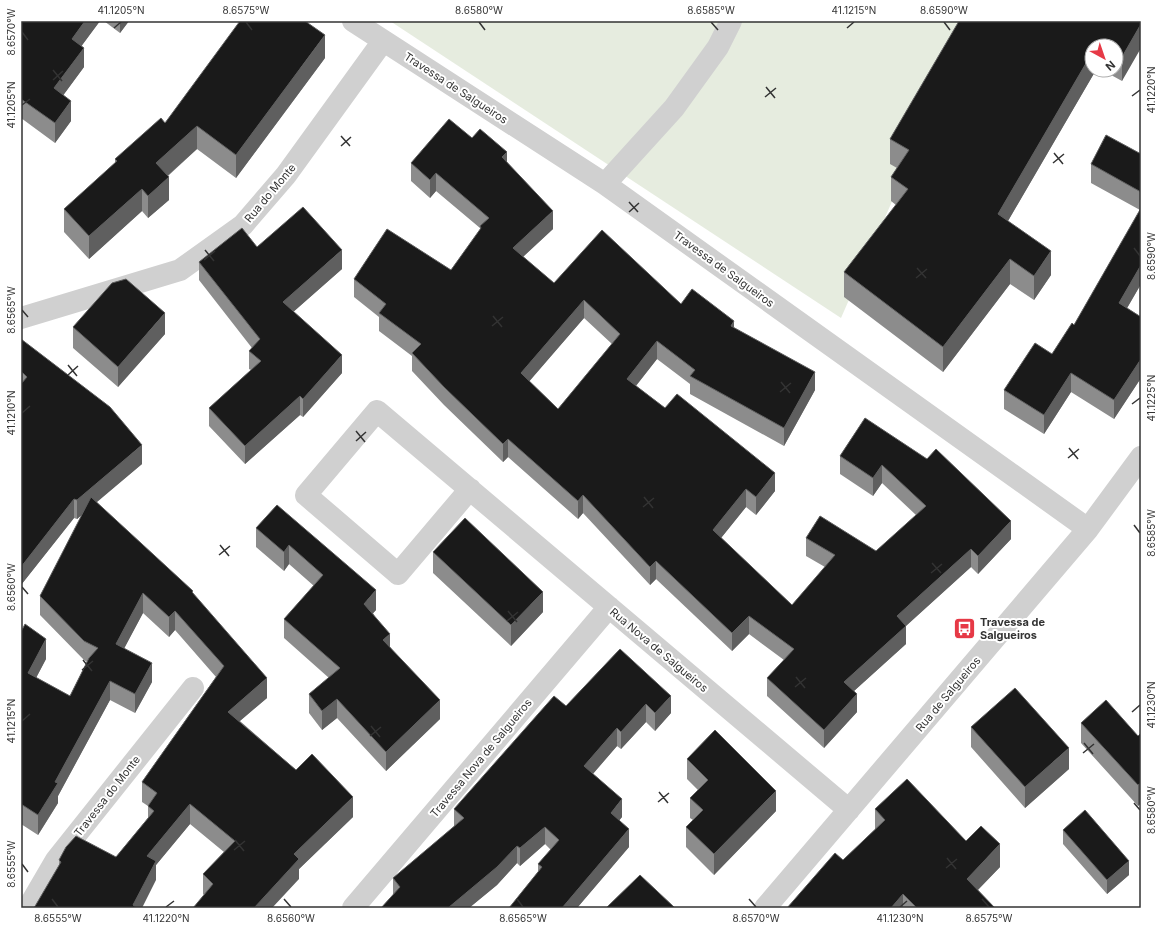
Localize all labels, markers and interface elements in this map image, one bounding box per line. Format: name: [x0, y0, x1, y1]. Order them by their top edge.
text: 41.1205°N: [98, 4, 145, 16]
text: 8.6575°W: [223, 4, 270, 16]
text: 8.6580°W: [455, 4, 503, 16]
text: 8.6585°W: [687, 4, 735, 16]
text: 41.1215°N: [832, 4, 876, 16]
text: 8.6590°W: [920, 4, 968, 16]
text: 8.6570°W: [5, 8, 17, 56]
north arrow: [1084, 38, 1124, 78]
street label: Travessa de Salgueiros: [402, 49, 511, 127]
text: N: [1103, 58, 1118, 74]
text: 41.1220°N: [1145, 66, 1157, 114]
text: 41.1205°N: [5, 82, 17, 129]
street label: Rua do Monte: [241, 161, 299, 225]
street label: Travessa de Salgueiros: [671, 228, 777, 310]
text: 8.6590°W: [1145, 232, 1157, 280]
text: 8.6565°W: [5, 286, 17, 334]
text: 41.1225°N: [1145, 375, 1157, 421]
text: 41.1210°N: [5, 391, 17, 435]
text: 8.6585°W: [1145, 509, 1157, 557]
text: 8.6560°W: [5, 563, 17, 611]
street label: Rua Nova de Salgueiros: [607, 605, 711, 695]
bus stop icon: Travessa de Salgueiros: [952, 615, 978, 641]
place label: Travessa de Salgueiros: [980, 615, 1045, 642]
street label: Rua de Salgueiros: [913, 653, 984, 734]
text: 41.1230°N: [1145, 681, 1157, 729]
street label: Travessa Nova de Salgueiros: [427, 696, 535, 820]
text: 41.1215°N: [5, 699, 17, 743]
street label: Travessa do Monte: [71, 753, 143, 839]
text: 8.6580°W: [1145, 786, 1157, 834]
text: 8.6555°W: [5, 840, 17, 888]
text: 8.6555°W: [34, 912, 82, 924]
text: 41.1220°N: [142, 912, 190, 924]
text: 8.6560°W: [267, 912, 315, 924]
text: 8.6565°W: [499, 912, 547, 924]
text: 8.6570°W: [732, 912, 780, 924]
text: 41.1230°N: [876, 912, 924, 924]
text: 8.6575°W: [966, 912, 1013, 924]

